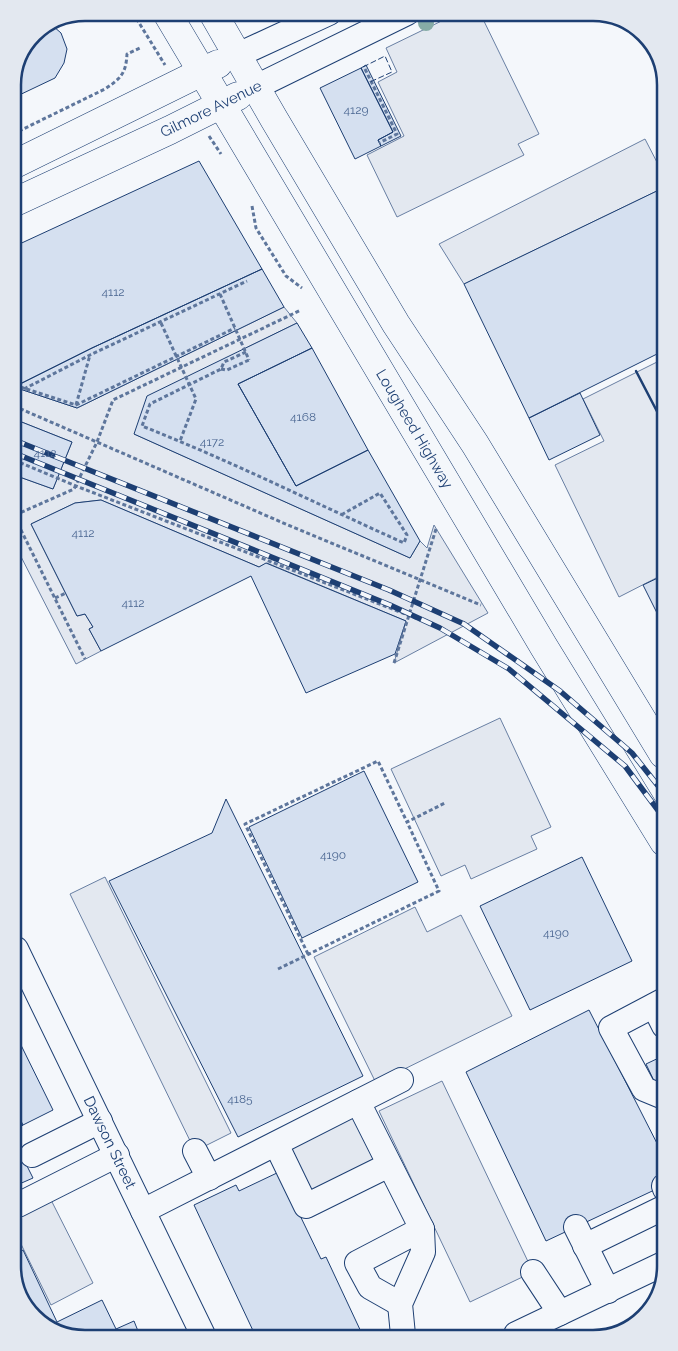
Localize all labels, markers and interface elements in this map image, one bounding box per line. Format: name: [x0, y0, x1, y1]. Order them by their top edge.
street label: Gilmore Avenue: [157, 77, 265, 141]
house number: 4129: [344, 103, 368, 117]
house number: 4112: [101, 285, 125, 299]
street label: Lougheed Highway: [372, 366, 457, 492]
house number: 4168: [290, 410, 316, 424]
house number: 4172: [200, 435, 224, 449]
house number: 4112: [33, 446, 57, 460]
house number: 4112: [71, 526, 95, 540]
house number: 4112: [121, 596, 145, 610]
house number: 4190: [320, 848, 346, 862]
house number: 4190: [543, 926, 569, 940]
house number: 4185: [227, 1092, 253, 1106]
street label: Dawson Street: [80, 1093, 140, 1192]

